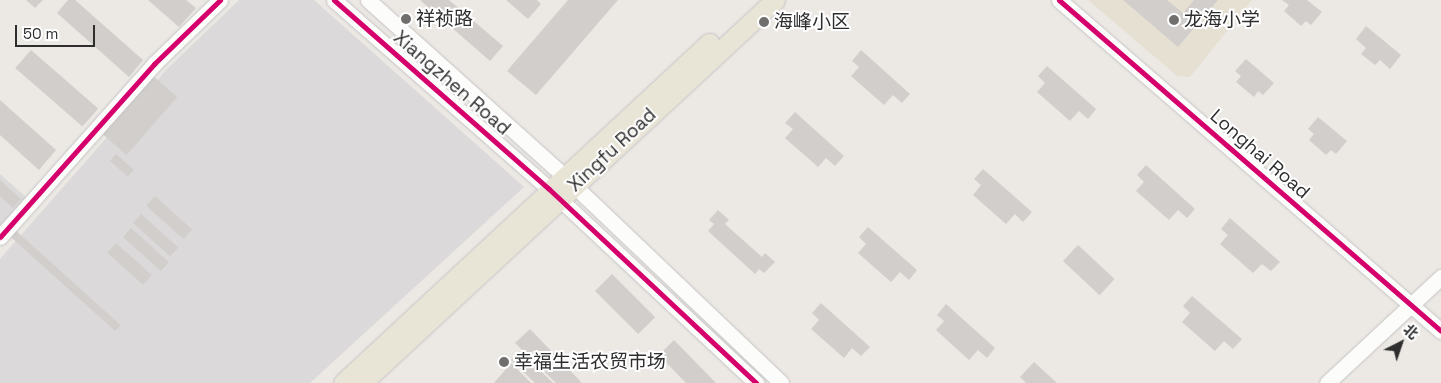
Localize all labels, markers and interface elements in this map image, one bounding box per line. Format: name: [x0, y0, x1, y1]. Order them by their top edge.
place label: 祥祯路: [416, 8, 473, 30]
place label: 龙海小学: [1184, 9, 1260, 31]
place label: 海峰小区: [774, 11, 850, 33]
marker: 祥祯路: [400, 13, 412, 25]
marker: 龙海小学: [1168, 14, 1180, 26]
scale bar: [18, 15, 98, 47]
marker: 海峰小区: [758, 16, 770, 28]
text: 50 m: [23, 24, 58, 43]
street label: Xiangzhen Road: [389, 26, 515, 140]
street label: Xingfu Road: [563, 103, 661, 197]
street label: Longhai Road: [1205, 105, 1315, 203]
north arrow: [1376, 318, 1426, 368]
text: 北: [1400, 320, 1422, 343]
place label: 幸福生活农贸市场: [514, 351, 666, 373]
marker: 幸福生活农贸市场: [498, 356, 510, 368]

